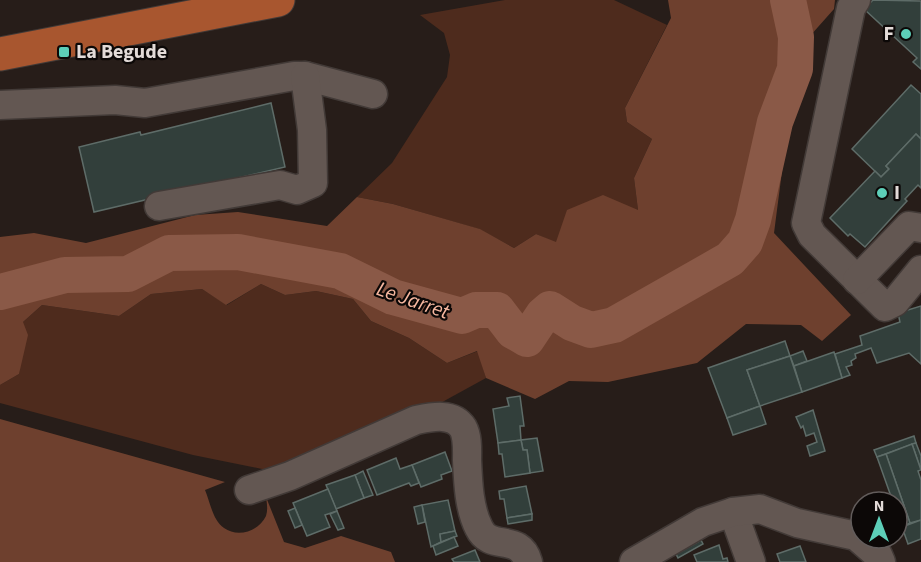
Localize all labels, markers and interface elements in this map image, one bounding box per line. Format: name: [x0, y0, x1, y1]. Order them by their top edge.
place label: F: [884, 20, 894, 48]
marker: F: [899, 27, 913, 41]
place label: La Begude: [76, 38, 167, 66]
marker: La Begude: [57, 45, 71, 59]
place label: I: [894, 179, 900, 207]
marker: I: [875, 186, 889, 200]
water label: Le Jarret: [373, 274, 455, 327]
north arrow: [849, 490, 909, 550]
text: N: [874, 495, 884, 517]

